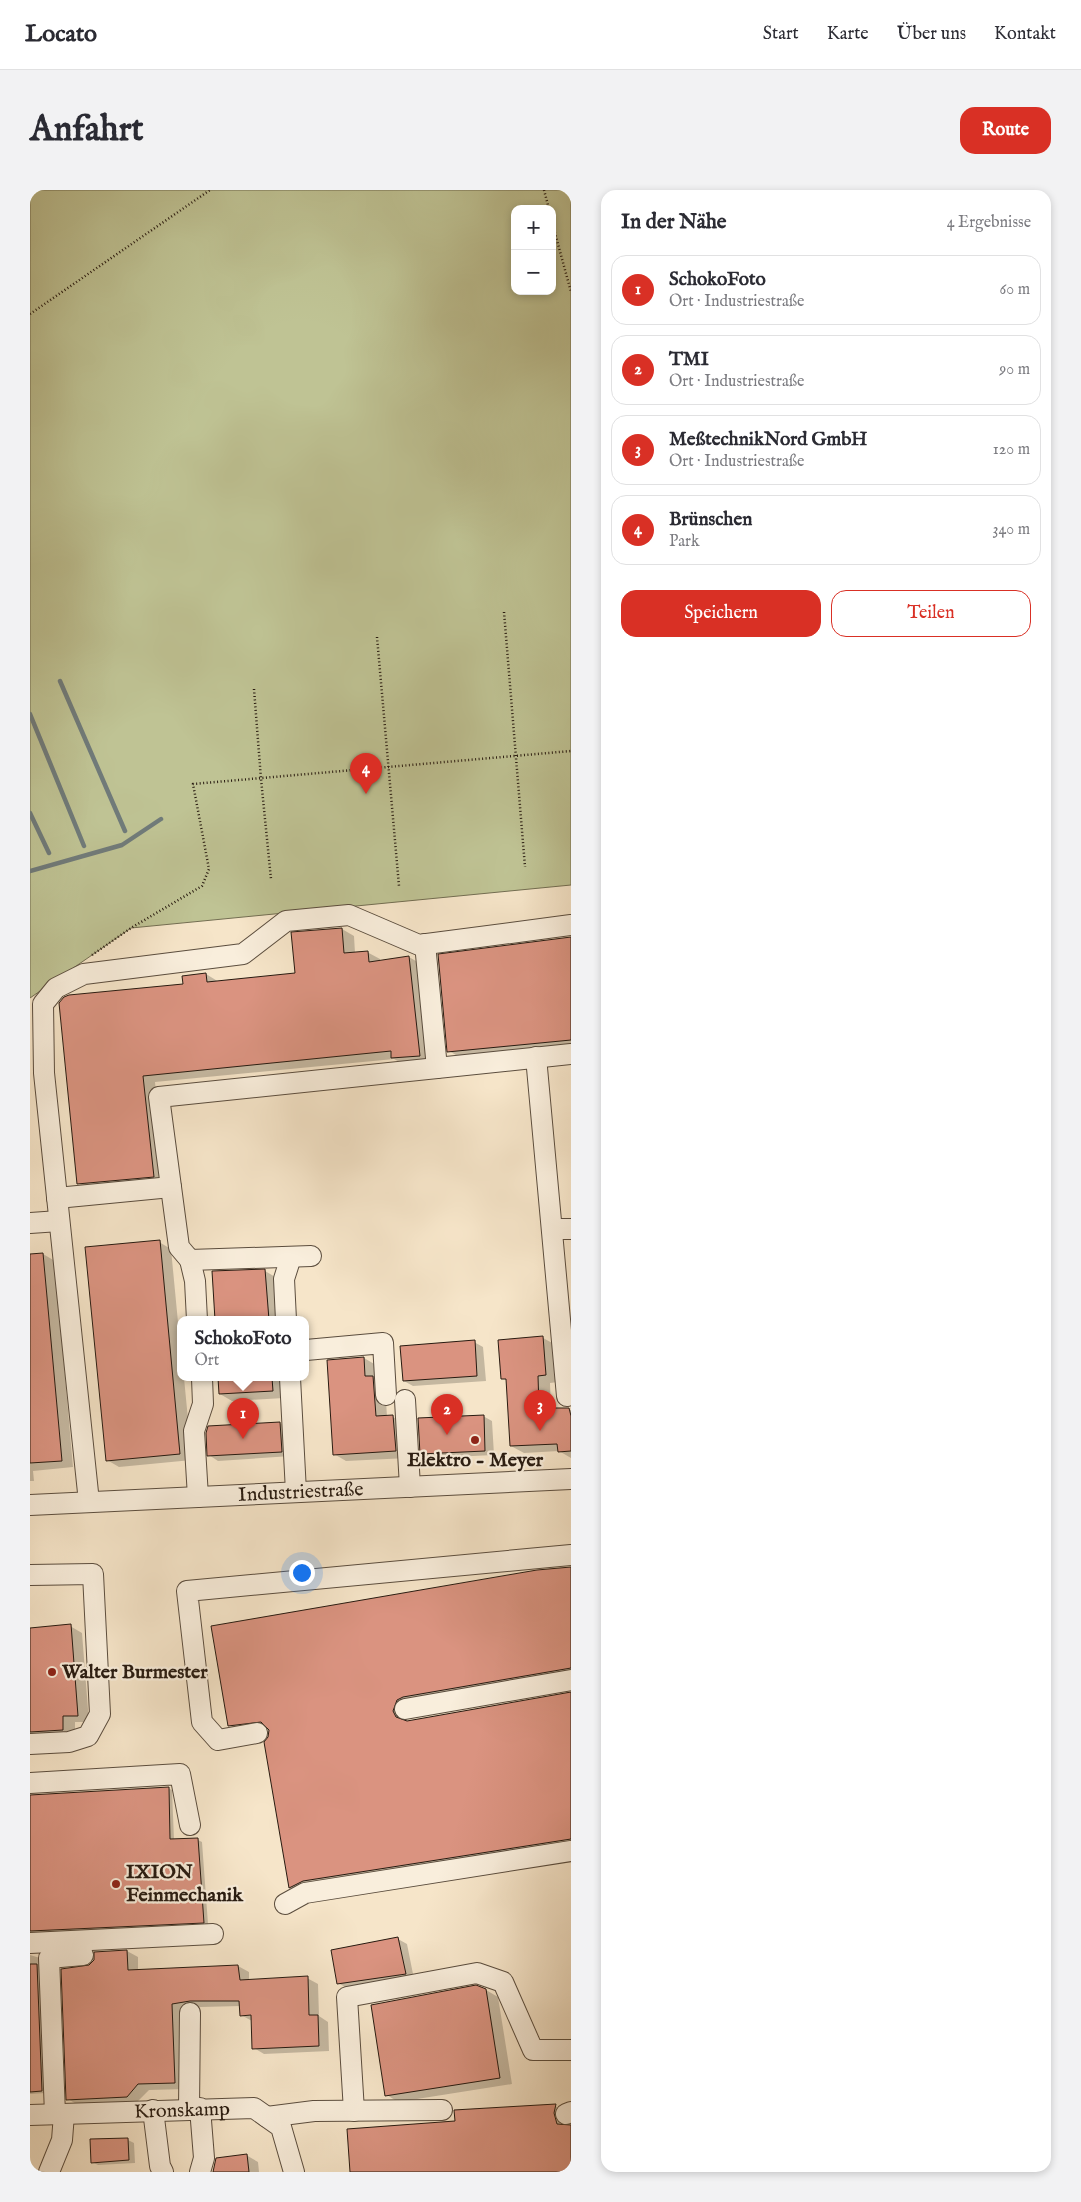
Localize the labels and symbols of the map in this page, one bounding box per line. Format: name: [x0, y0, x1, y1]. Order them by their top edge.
pin: 4: [350, 753, 382, 794]
pin: 3: [524, 1390, 556, 1431]
pin: 2: [431, 1394, 463, 1435]
pin: 1: [227, 1398, 259, 1439]
marker: Elektro - Meyer: [469, 1434, 481, 1446]
place label: Elektro - Meyer: [407, 1448, 544, 1473]
street label: Industriestraße: [237, 1476, 364, 1507]
your location: [289, 1560, 315, 1586]
place label: Walter Burmester: [61, 1660, 208, 1685]
marker: Walter Burmester: [46, 1666, 58, 1678]
place label: IXION Feinmechanik: [126, 1860, 244, 1908]
marker: IXION Feinmechanik: [110, 1878, 122, 1890]
street label: Kronskamp: [134, 2096, 230, 2124]

